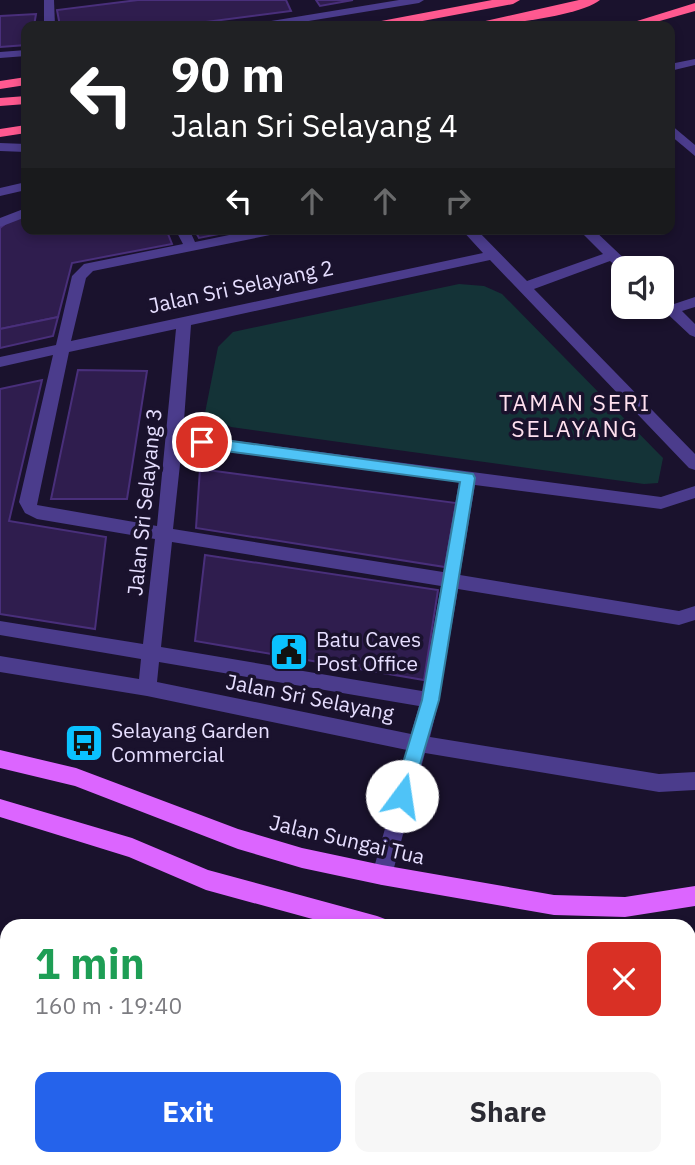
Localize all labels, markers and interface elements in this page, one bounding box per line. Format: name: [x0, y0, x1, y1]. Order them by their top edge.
text: 90 m: [171, 42, 285, 105]
icon: left: [56, 49, 147, 140]
text: Jalan Sri Selayang 4: [171, 104, 458, 146]
icon: left: [220, 182, 258, 220]
icon: ahead: [293, 182, 331, 220]
icon: ahead: [366, 182, 404, 220]
icon: right: [439, 182, 477, 220]
street label: Jalan Sri Selayang 2: [146, 253, 336, 319]
map controls: [611, 256, 674, 319]
button: sound: [611, 256, 674, 319]
district label: TAMAN SERI SELAYANG: [499, 387, 651, 443]
street label: Jalan Sri Selayang 3: [120, 407, 168, 597]
pin: [172, 412, 232, 472]
icon: arrive: [183, 423, 221, 461]
place label: Batu Caves Post Office: [316, 625, 421, 677]
public building icon: Batu Caves Post Office: [268, 631, 310, 673]
street label: Jalan Sri Selayang: [224, 667, 397, 727]
place label: Selayang Garden Commercial: [111, 716, 270, 768]
bus stop icon: Selayang Garden Commercial: [63, 722, 105, 764]
position arrow: [365, 759, 439, 833]
street label: Jalan Sungai Tua: [267, 808, 428, 870]
text: 1 min: [35, 936, 145, 991]
button: close: [587, 942, 661, 1016]
text: 160 m · 19:40: [35, 990, 182, 1020]
button: Exit: [35, 1072, 341, 1152]
button: Share: [355, 1072, 661, 1152]

